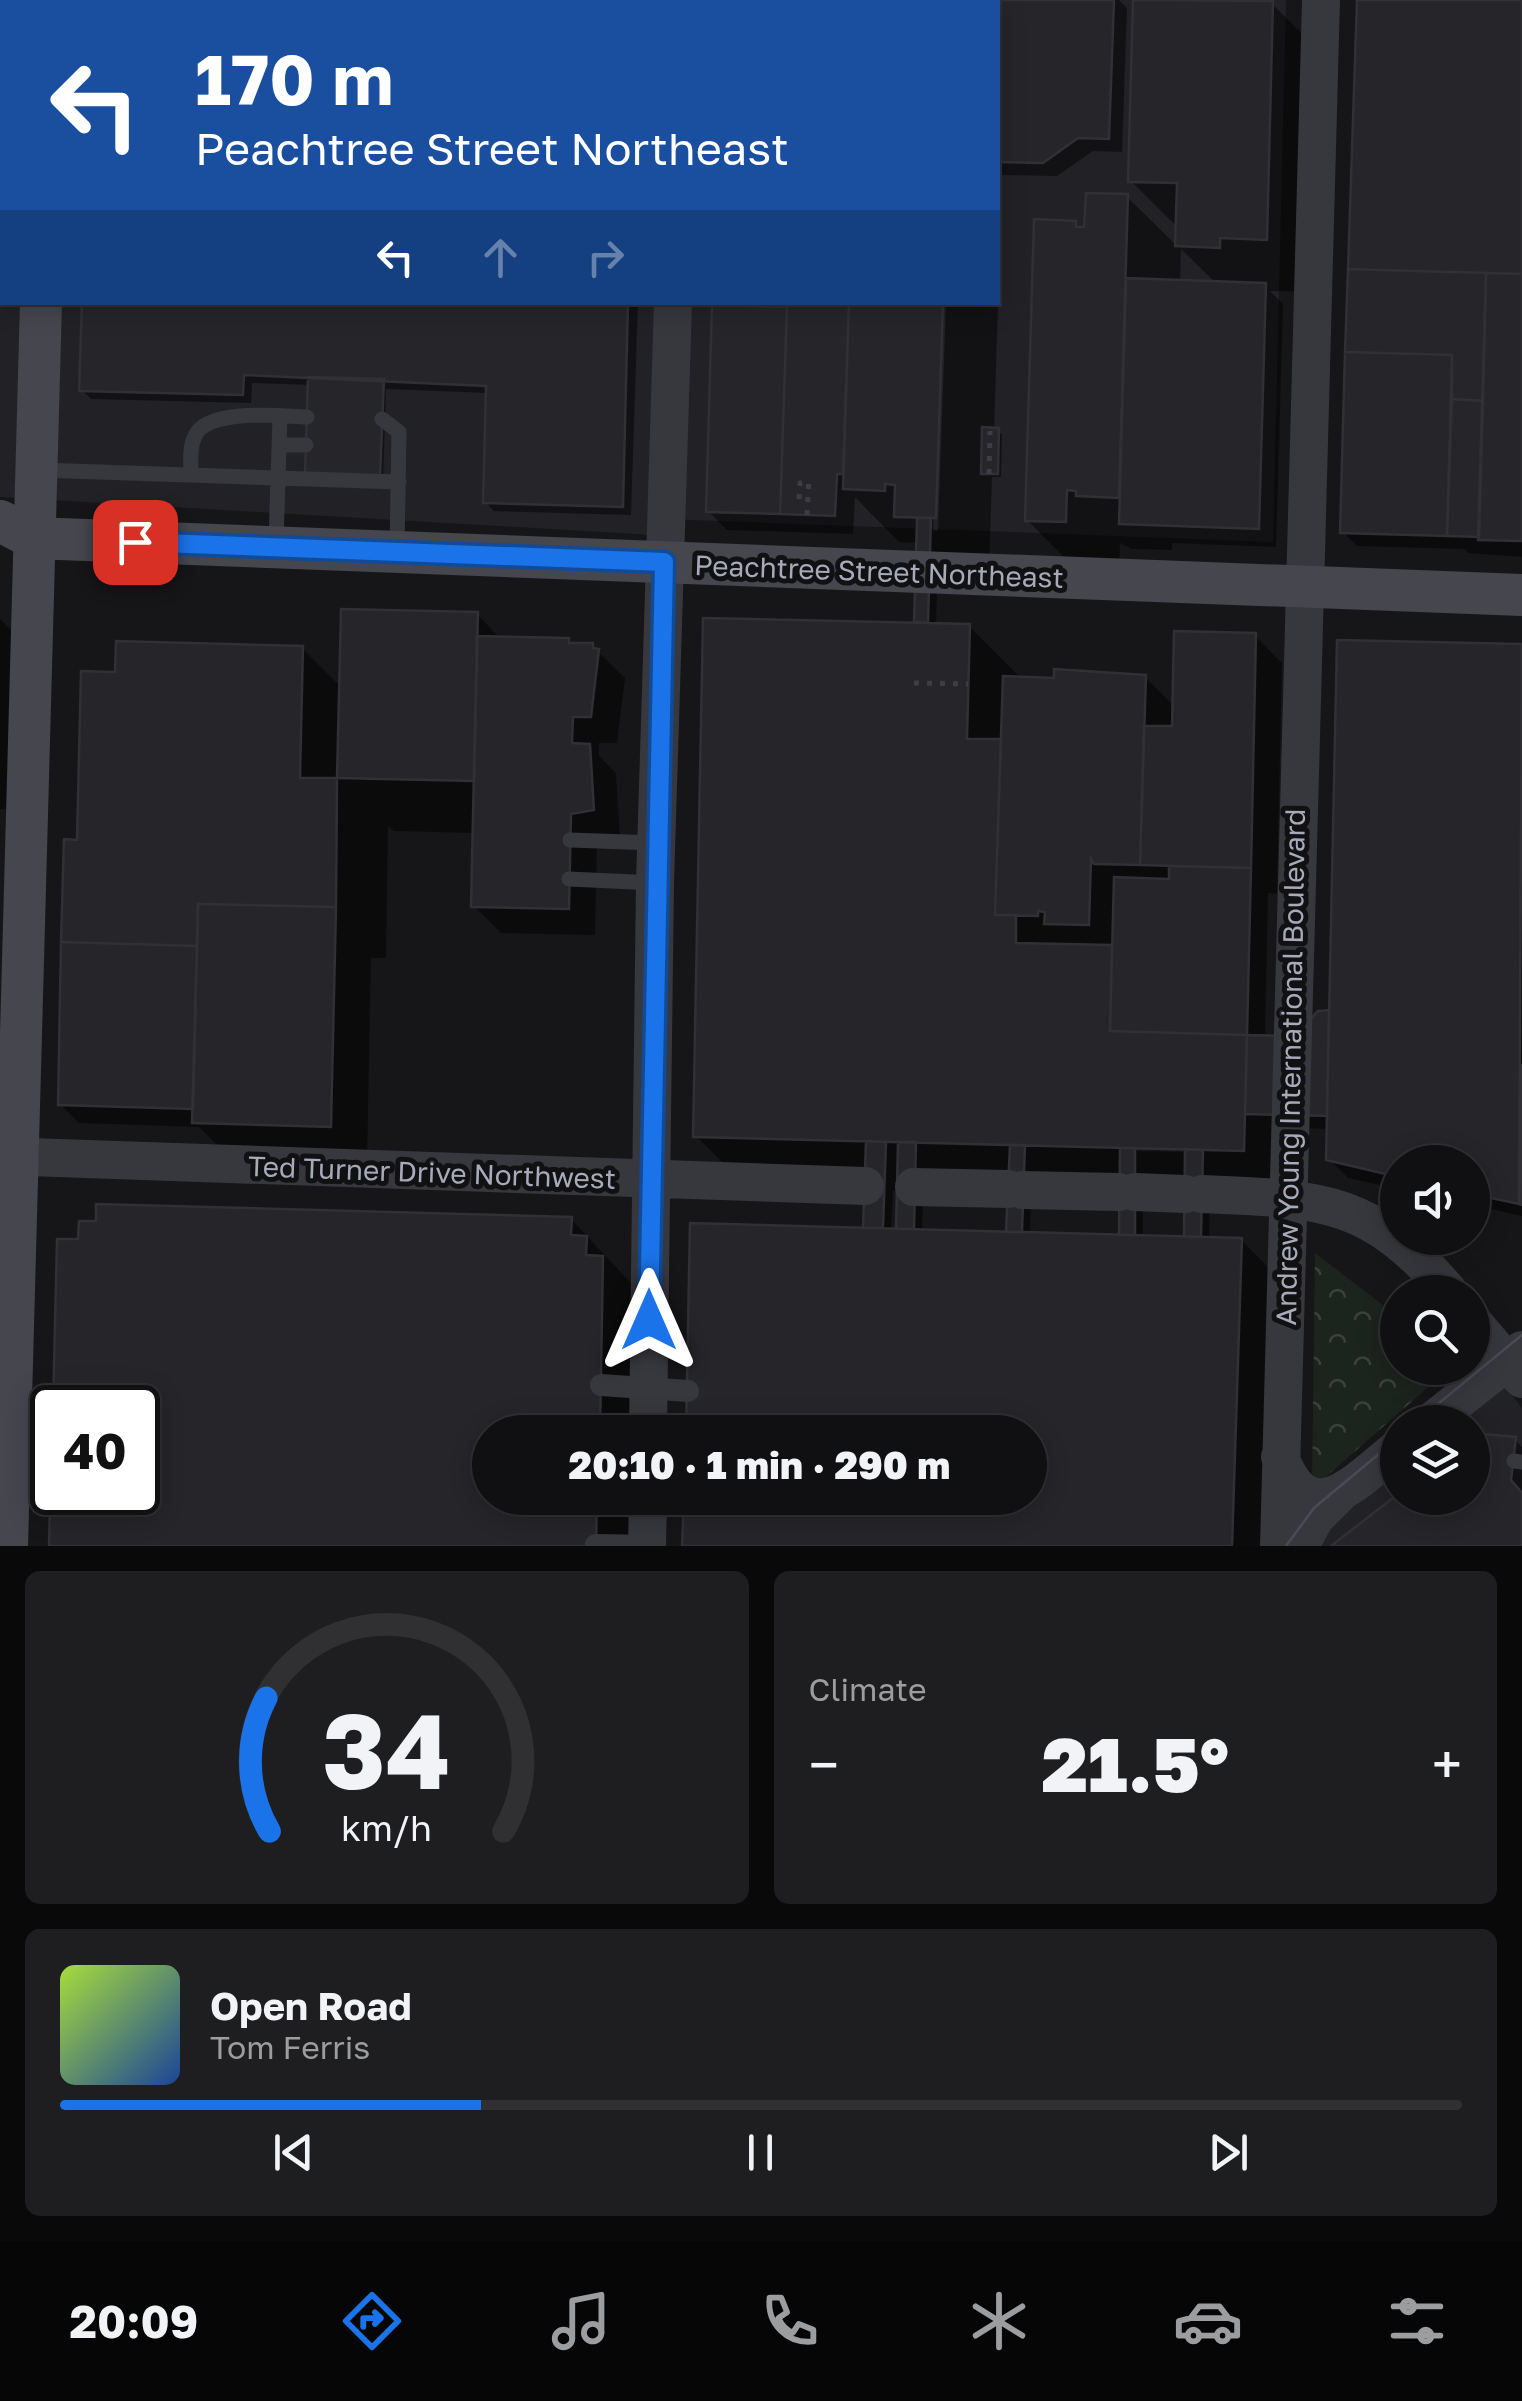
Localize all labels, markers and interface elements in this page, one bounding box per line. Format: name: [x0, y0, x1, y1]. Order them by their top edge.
text: 170 m: [195, 36, 393, 120]
icon: left: [30, 40, 160, 170]
text: Peachtree Street Northeast: [195, 121, 789, 175]
icon: left: [368, 230, 423, 285]
icon: ahead: [473, 230, 528, 285]
icon: right: [578, 230, 633, 285]
pin: [93, 500, 178, 585]
icon: arrive: [108, 515, 163, 570]
street label: Peachtree Street Northeast: [694, 548, 1064, 594]
street label: Andrew Young International Boulevard: [1269, 808, 1311, 1326]
map controls: [1380, 1145, 1490, 1515]
button: sound: [1380, 1145, 1490, 1255]
street label: Ted Turner Drive Northwest: [247, 1149, 617, 1195]
position arrow: [597, 1268, 701, 1372]
button: search: [1380, 1275, 1490, 1385]
speed limit sign: 40: [30, 1385, 160, 1515]
button: layers: [1380, 1405, 1490, 1515]
text: 20:10 · 1 min · 290 m: [569, 1442, 950, 1487]
text: Climate: [809, 1670, 927, 1708]
text: 34: [323, 1687, 451, 1812]
text: 21.5°: [1042, 1718, 1229, 1809]
text: −: [809, 1731, 839, 1797]
text: +: [1432, 1731, 1462, 1797]
text: km/h: [341, 1806, 432, 1849]
text: Open Road: [210, 1983, 412, 2028]
text: Tom Ferris: [210, 2028, 370, 2066]
icon: previous: [266, 2125, 321, 2180]
icon: pause: [733, 2125, 788, 2180]
icon: next: [1201, 2125, 1256, 2180]
icon: directions: [337, 2286, 407, 2356]
icon: music: [546, 2286, 616, 2356]
icon: phone: [755, 2286, 825, 2356]
icon: climate: [964, 2286, 1034, 2356]
icon: car: [1173, 2286, 1243, 2356]
icon: filters: [1382, 2286, 1452, 2356]
text: 20:09: [70, 2294, 198, 2348]

